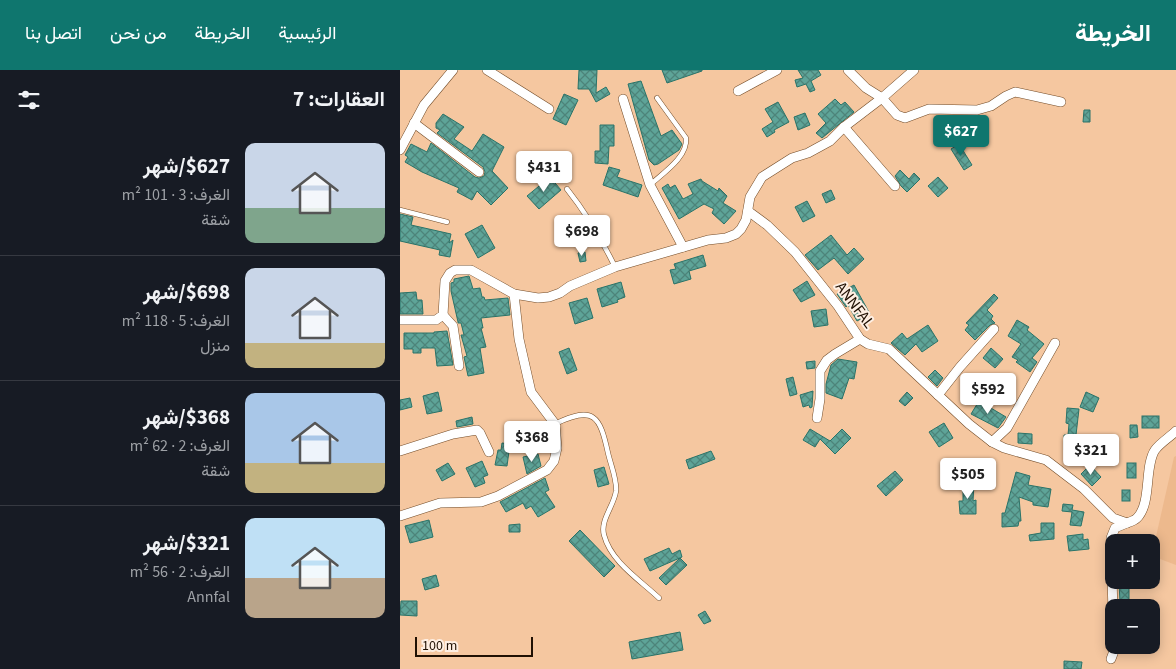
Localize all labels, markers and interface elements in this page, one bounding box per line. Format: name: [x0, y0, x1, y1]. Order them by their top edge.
text: الخريطة: [1075, 16, 1151, 51]
text: اتصل بنا: [25, 21, 82, 46]
text: من نحن: [110, 21, 167, 46]
text: الخريطة: [195, 21, 250, 46]
text: الرئيسية: [278, 21, 336, 46]
text: العقارات: 7: [293, 84, 385, 114]
icon: filters: [15, 86, 43, 114]
pin: $627: [931, 114, 991, 157]
text: $627: [944, 120, 978, 142]
pin: $431: [514, 150, 574, 193]
text: $627/شهر: [143, 151, 230, 181]
text: $431: [527, 156, 561, 178]
icon: home: [285, 163, 345, 223]
text: الغرف: 3 · 101 m²: [122, 184, 230, 206]
text: شقة: [201, 209, 230, 231]
pin: $698: [552, 214, 612, 257]
text: $698: [565, 220, 599, 242]
text: $698/شهر: [143, 277, 230, 307]
street label: ANNFAL: [830, 277, 880, 333]
icon: home: [285, 288, 345, 348]
text: الغرف: 5 · 118 m²: [122, 310, 230, 332]
text: منزل: [200, 335, 230, 357]
pin: $592: [958, 372, 1018, 415]
text: $592: [971, 378, 1005, 400]
text: $368/شهر: [143, 402, 230, 432]
icon: home: [285, 413, 345, 473]
pin: $368: [502, 420, 562, 463]
text: $368: [515, 426, 549, 448]
pin: $321: [1061, 434, 1121, 476]
text: الغرف: 2 · 62 m²: [130, 435, 230, 457]
text: $321: [1074, 439, 1108, 461]
pin: $505: [938, 458, 998, 500]
text: شقة: [201, 460, 230, 482]
text: $505: [951, 463, 985, 485]
text: $321/شهر: [143, 528, 230, 558]
map controls: [1105, 534, 1160, 654]
button: +: [1105, 534, 1160, 589]
icon: home: [285, 538, 345, 598]
text: الغرف: 2 · 56 m²: [130, 561, 230, 583]
text: Annfal: [187, 586, 230, 608]
button: −: [1105, 599, 1160, 654]
scale bar: [415, 634, 532, 657]
text: 100 m: [422, 636, 457, 656]

